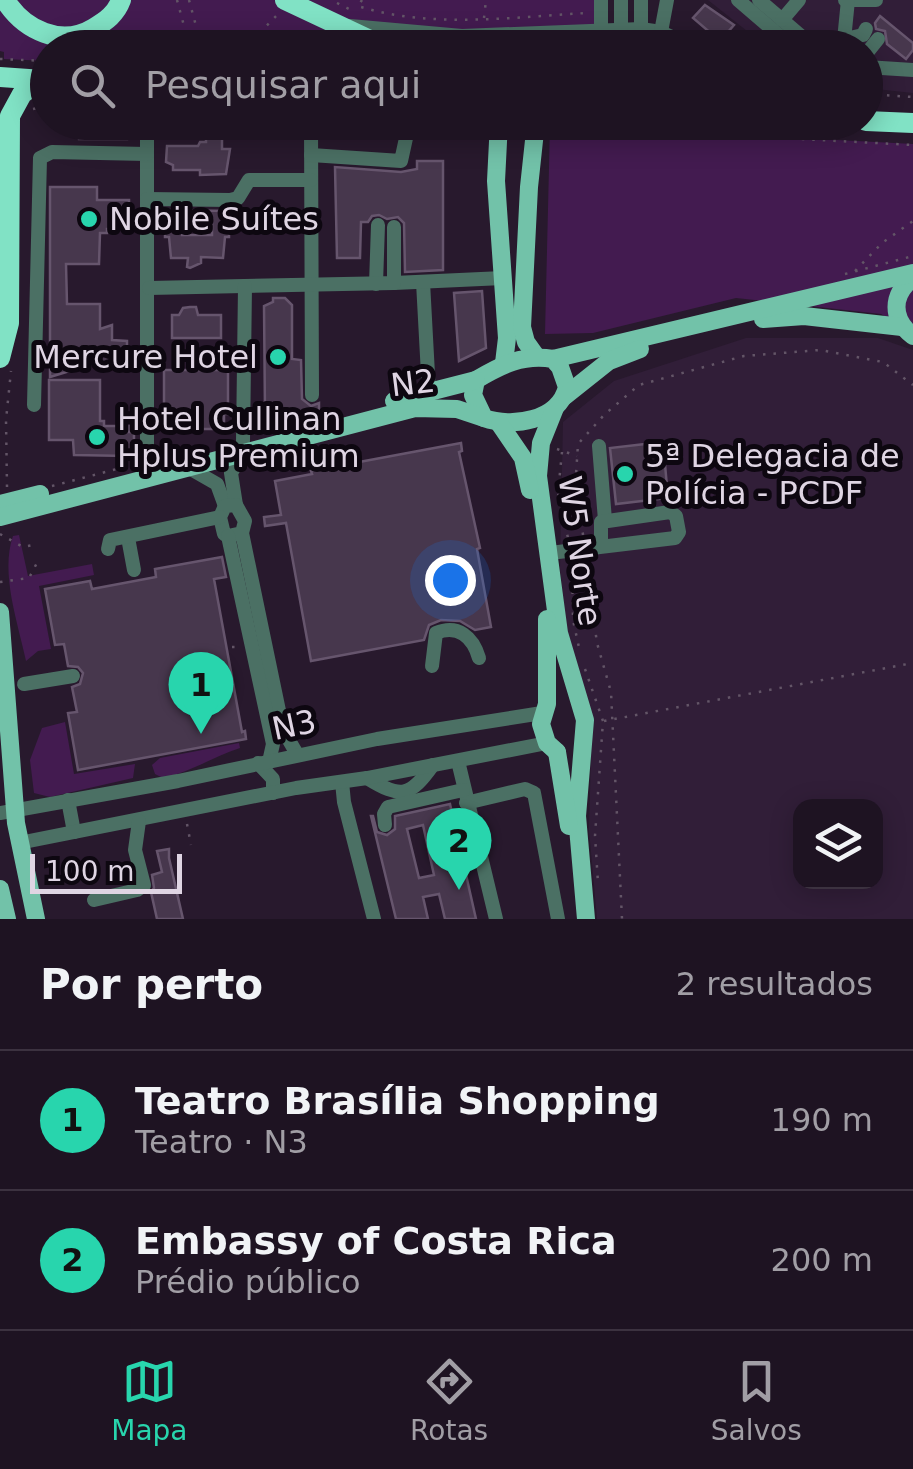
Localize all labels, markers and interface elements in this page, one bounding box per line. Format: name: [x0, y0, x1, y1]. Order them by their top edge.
search box: [30, 30, 883, 140]
icon: search: [65, 58, 120, 113]
text: Pesquisar aqui: [145, 63, 421, 107]
place label: Nobile Suítes: [109, 200, 319, 238]
marker: Nobile Suítes: [78, 208, 100, 230]
place label: Mercure Hotel: [33, 338, 258, 376]
marker: Mercure Hotel: [267, 346, 289, 368]
street label: N2: [389, 361, 437, 405]
place label: Hotel Cullinan Hplus Premium: [117, 400, 360, 475]
marker: Hotel Cullinan Hplus Premium: [86, 426, 108, 448]
place label: 5ª Delegacia de Polícia - PCDF: [645, 437, 900, 512]
marker: 5ª Delegacia de Polícia - PCDF: [614, 463, 636, 485]
street label: W5 Norte: [551, 474, 609, 628]
your location: [425, 555, 476, 606]
pin: 1: [168, 652, 234, 734]
street label: N3: [268, 702, 320, 748]
map controls: [793, 799, 883, 889]
button: layers: [793, 799, 883, 889]
pin: 2: [426, 808, 492, 890]
scale bar: [30, 849, 182, 894]
text: 100 m: [45, 855, 135, 888]
text: Por perto: [40, 960, 263, 1009]
text: 2 resultados: [676, 965, 873, 1003]
text: Teatro Brasília Shopping: [135, 1079, 660, 1123]
text: 1: [61, 1101, 84, 1139]
text: 190 m: [771, 1101, 873, 1139]
text: Teatro · N3: [135, 1123, 308, 1161]
text: Embassy of Costa Rica: [135, 1219, 617, 1263]
text: 2: [61, 1241, 84, 1279]
text: 200 m: [771, 1241, 873, 1279]
text: Prédio público: [135, 1263, 361, 1301]
tab: Mapa: [111, 1354, 188, 1447]
tab: Rotas: [410, 1354, 488, 1447]
tab: Salvos: [711, 1354, 802, 1447]

